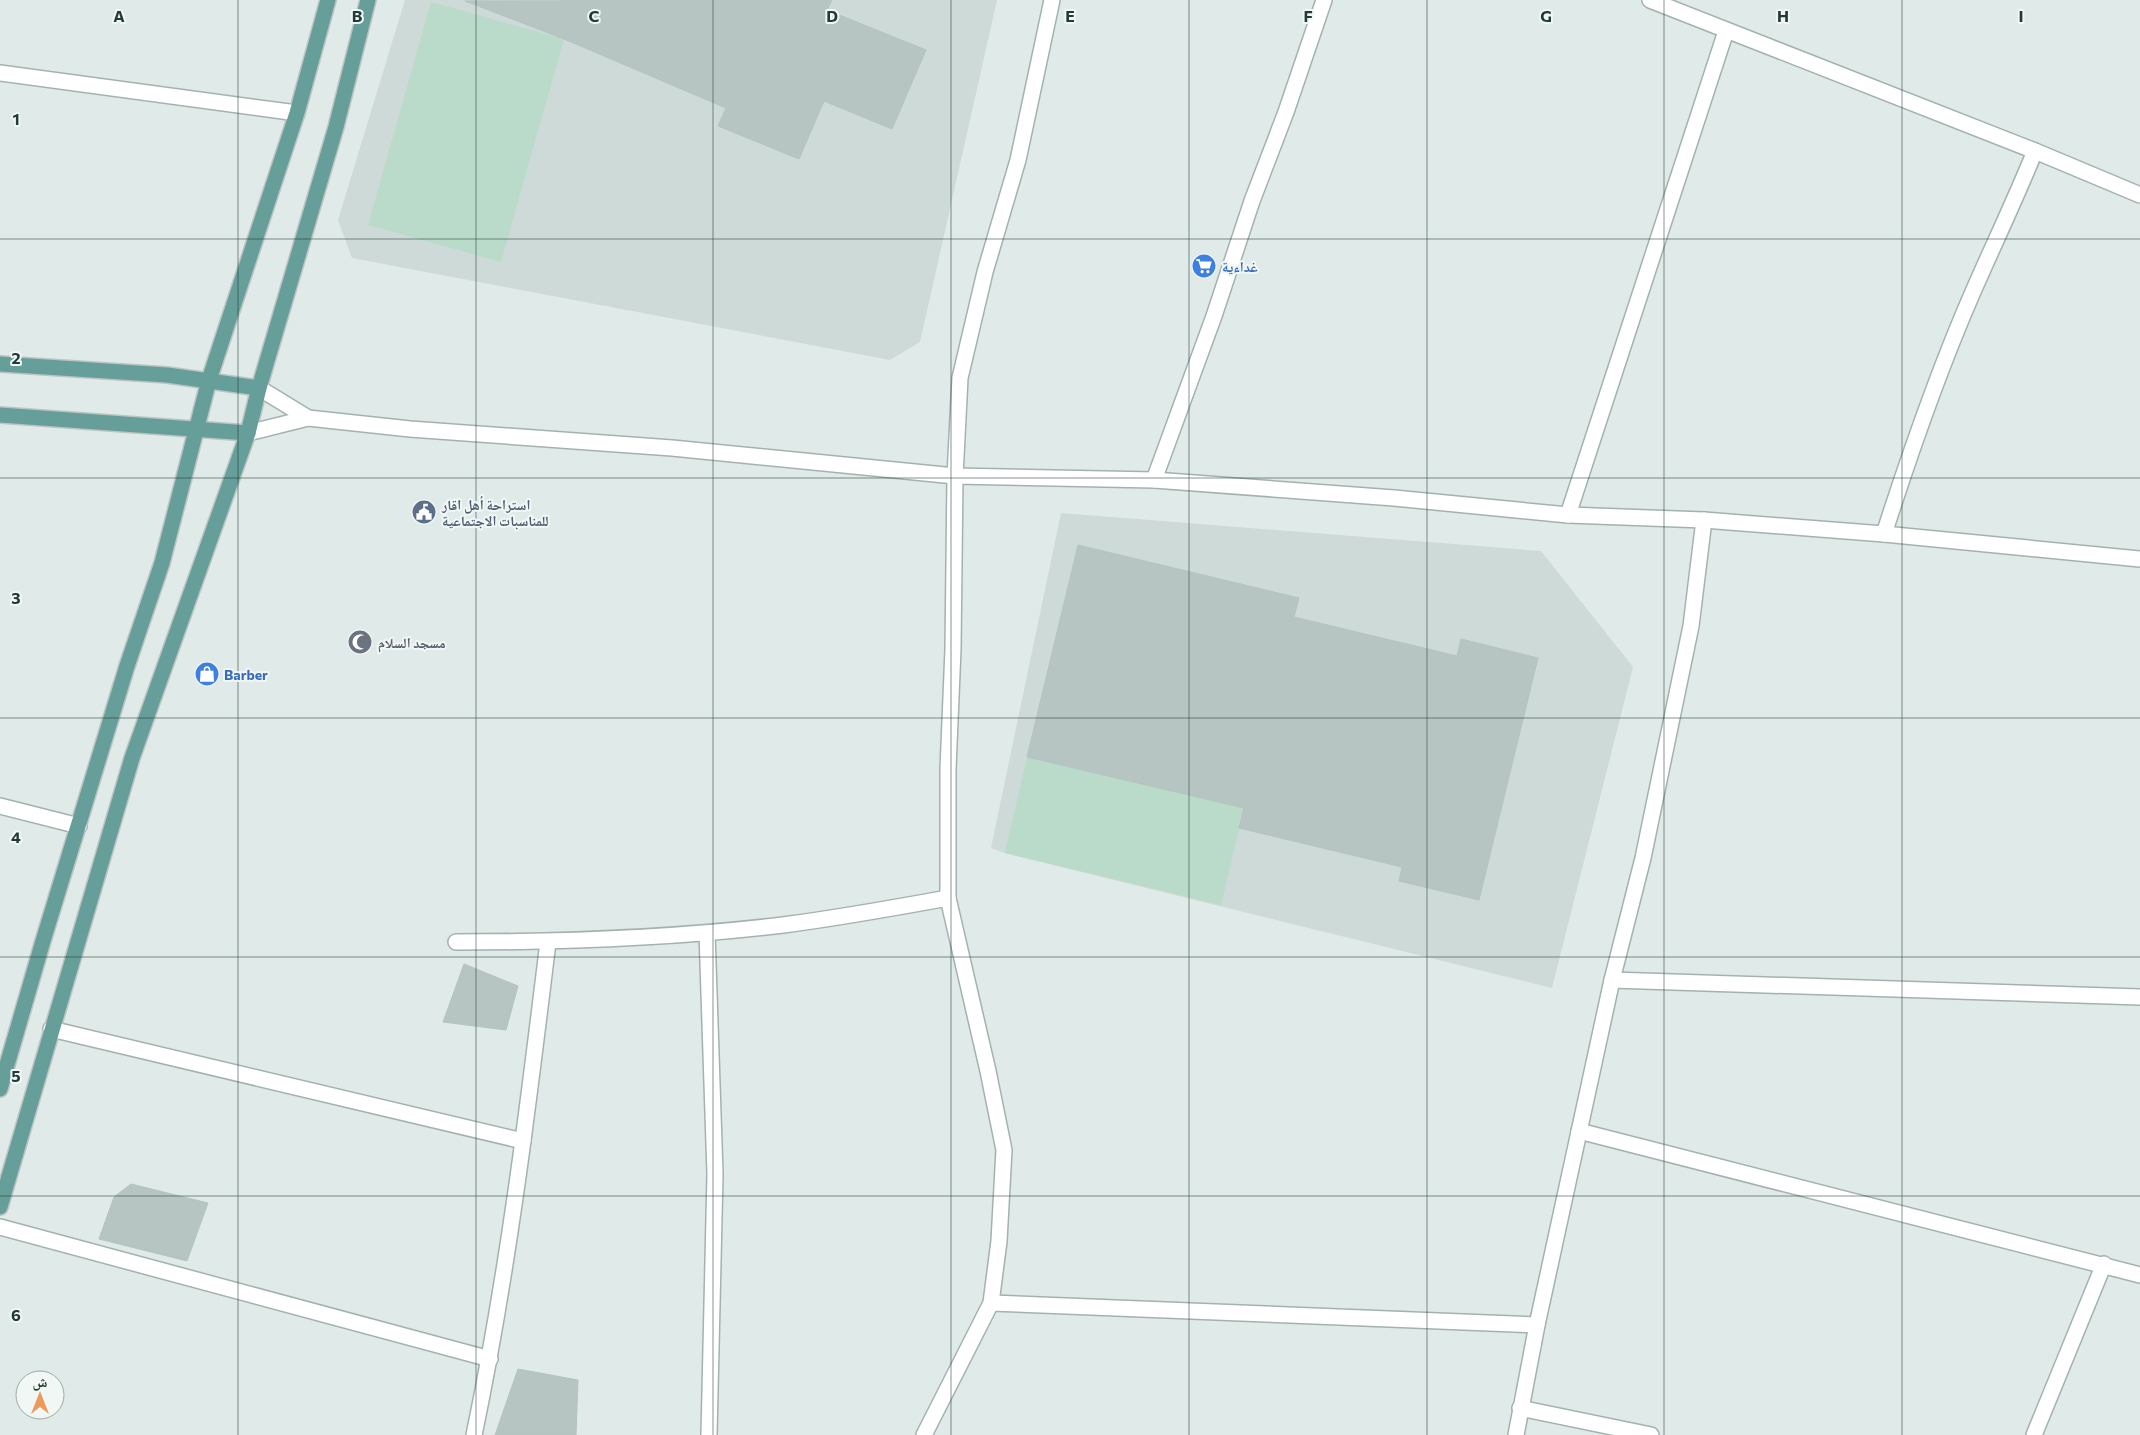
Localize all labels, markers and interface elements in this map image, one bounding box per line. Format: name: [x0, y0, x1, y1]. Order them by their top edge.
text: A: [113, 6, 125, 25]
text: B: [352, 6, 363, 25]
text: C: [589, 6, 600, 25]
text: D: [826, 6, 838, 25]
text: E: [1065, 6, 1075, 25]
text: F: [1303, 6, 1313, 25]
text: G: [1540, 6, 1552, 25]
text: H: [1777, 6, 1789, 25]
text: I: [2018, 6, 2024, 25]
text: 1: [12, 109, 20, 128]
supermarket icon: غداءية: [1191, 253, 1217, 279]
place label: غداءية: [1222, 258, 1258, 275]
text: 2: [11, 348, 21, 367]
place label: استراحة أهل اقار للمناسبات الاجتماعية: [441, 496, 549, 529]
public building icon: استراحة أهل اقار للمناسبات الاجتماعية: [411, 499, 437, 525]
text: 3: [11, 588, 21, 607]
mosque icon: مسجد السلام: [347, 629, 373, 655]
place label: مسجد السلام: [378, 634, 446, 653]
shop icon: Barber: [194, 661, 220, 687]
place label: Barber: [224, 666, 268, 683]
text: 4: [11, 827, 21, 846]
text: 5: [11, 1066, 21, 1085]
text: 6: [11, 1305, 21, 1324]
north arrow: [15, 1370, 65, 1420]
text: ش: [33, 1373, 48, 1391]

